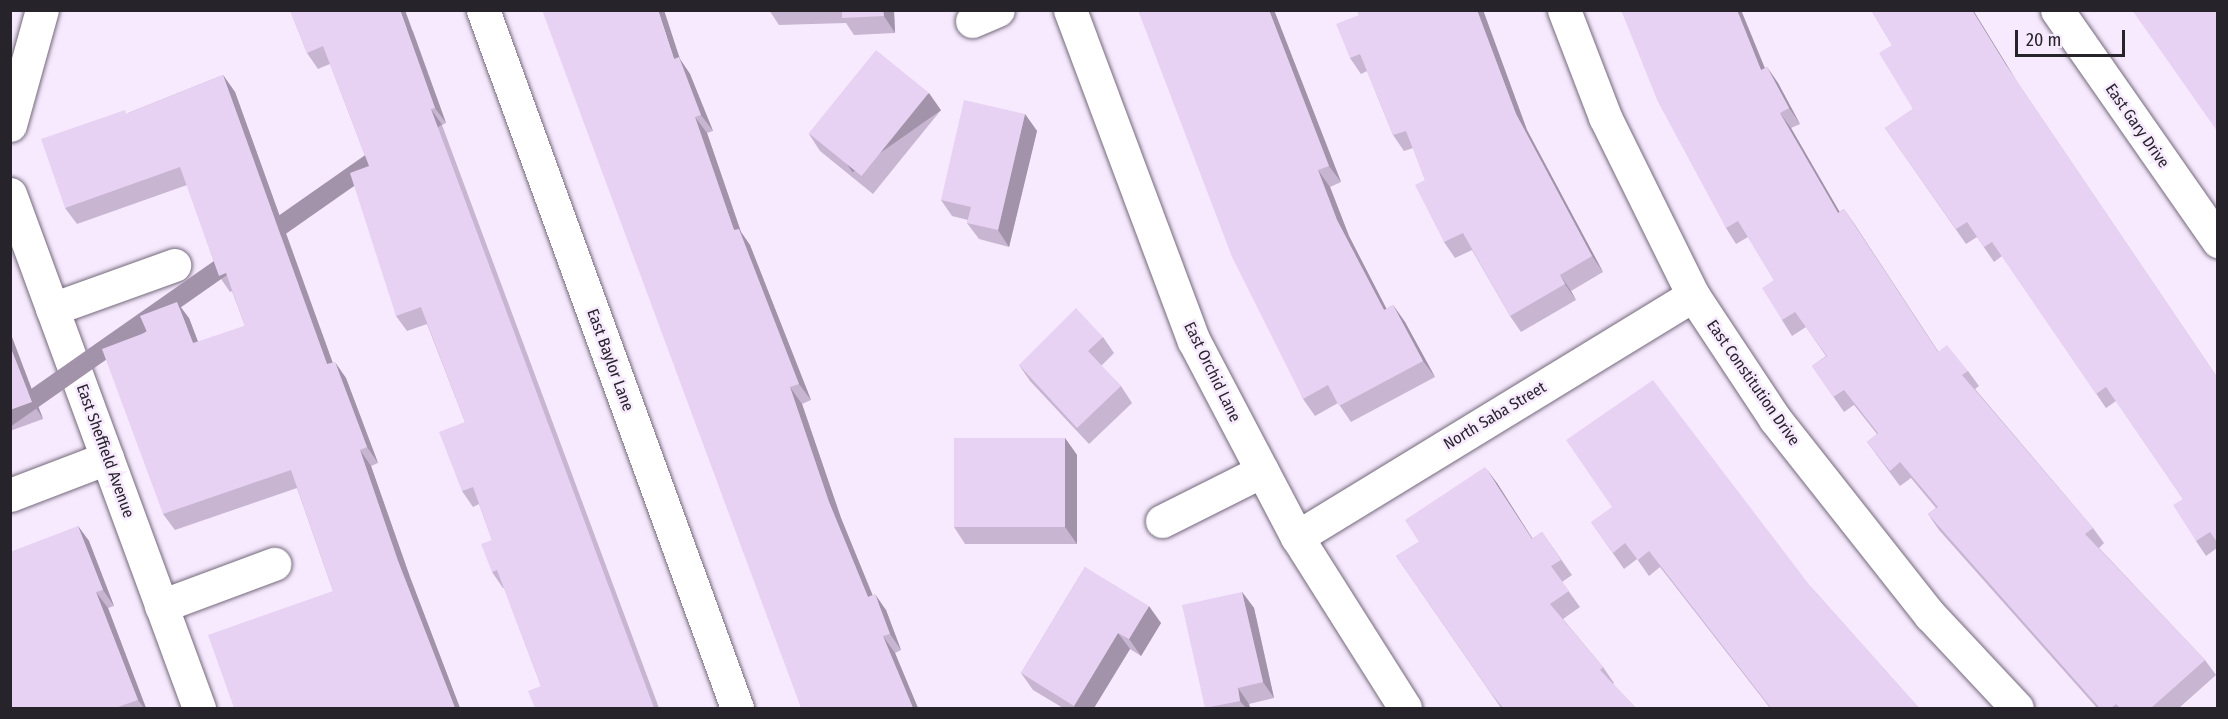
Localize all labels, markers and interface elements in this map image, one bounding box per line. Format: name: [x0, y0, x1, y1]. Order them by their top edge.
scale bar: [2018, 18, 2128, 56]
text: 20 m: [2026, 29, 2061, 51]
street label: East Gary Drive: [2101, 80, 2173, 172]
street label: East Baylor Lane: [583, 306, 637, 414]
street label: East Constitution Drive: [1702, 316, 1804, 450]
street label: East Orchid Lane: [1180, 319, 1244, 425]
street label: North Saba Street: [1440, 378, 1550, 454]
street label: East Sheffield Avenue: [72, 382, 138, 520]

